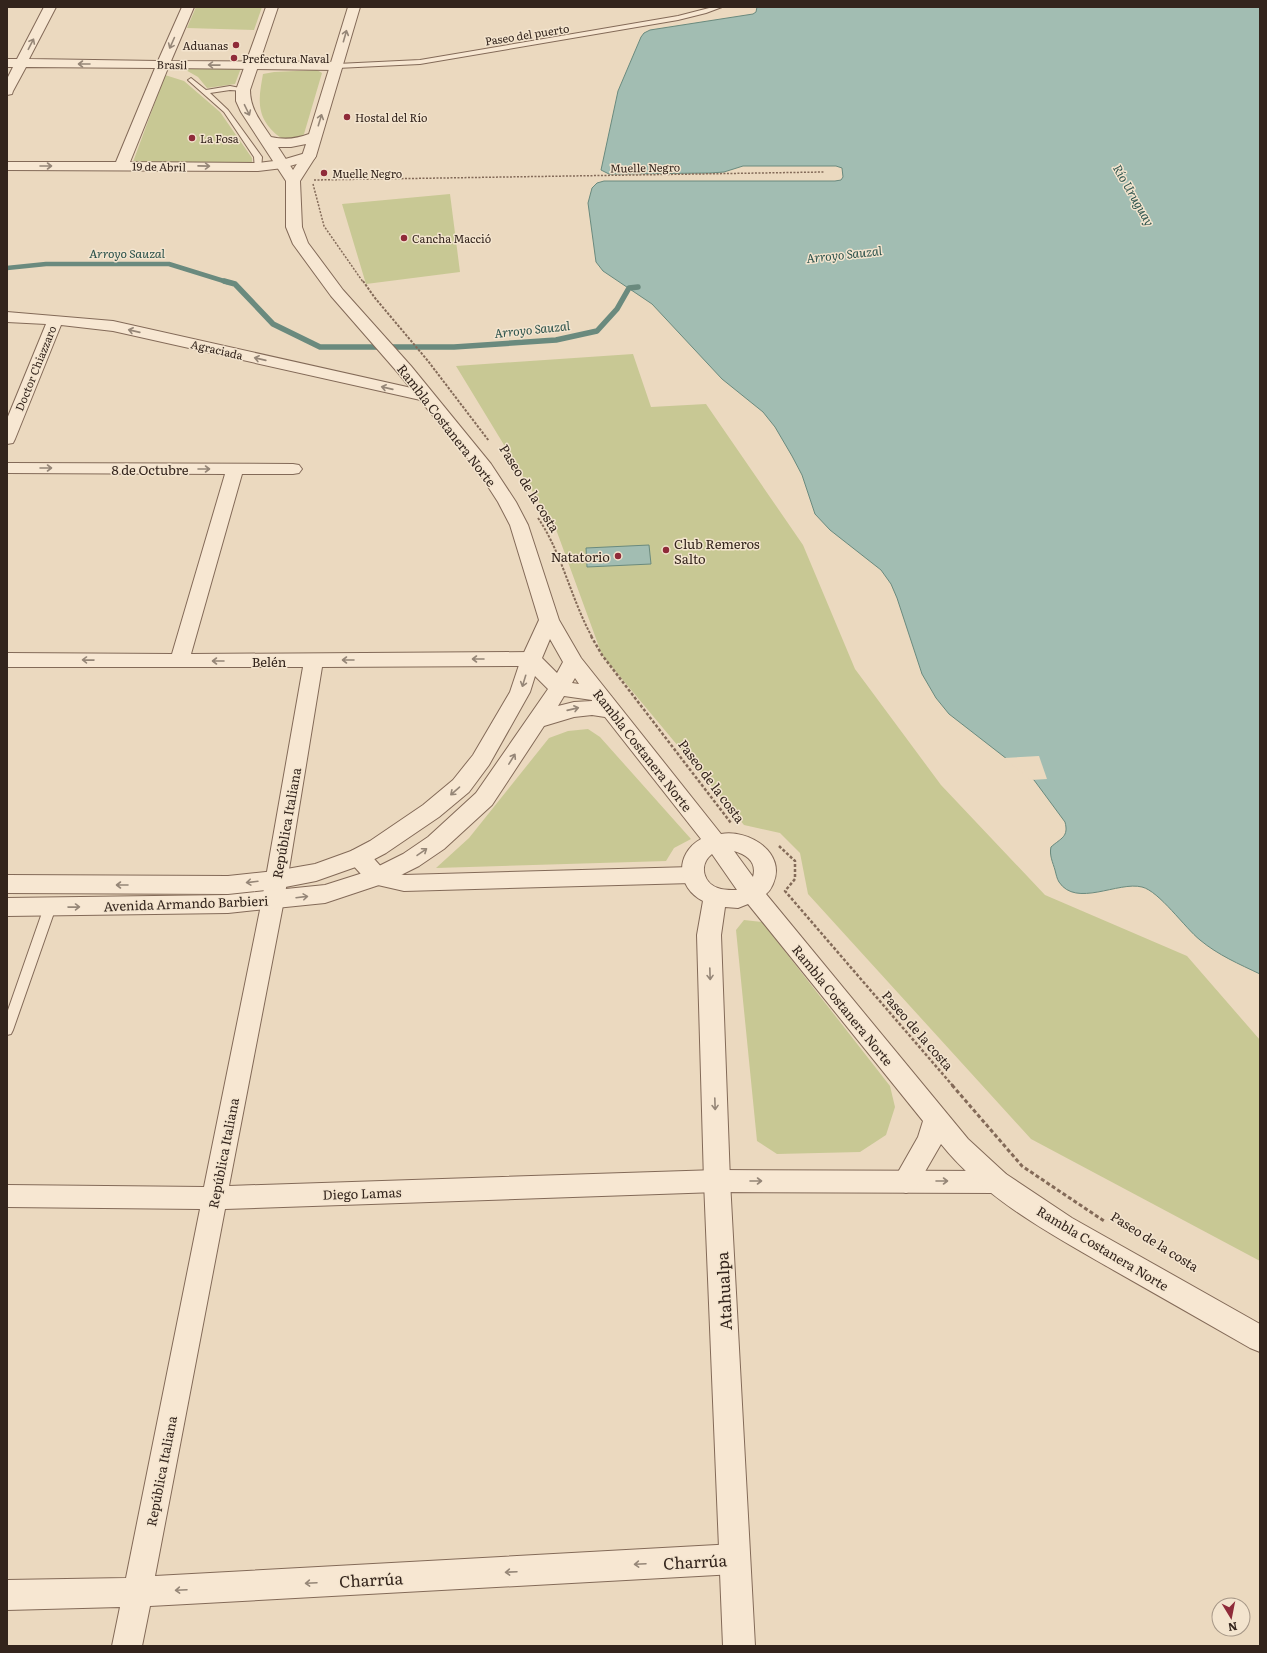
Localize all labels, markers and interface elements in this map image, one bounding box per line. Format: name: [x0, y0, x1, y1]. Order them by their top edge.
street label: Paseo del puerto: [484, 19, 570, 49]
one-way arrow: [342, 30, 349, 43]
one-way arrow: [168, 36, 176, 48]
place label: Aduanas: [183, 37, 228, 53]
one-way arrow: [28, 38, 36, 50]
marker: Aduanas: [231, 40, 241, 50]
place label: Prefectura Naval: [242, 50, 330, 66]
marker: Prefectura Naval: [229, 53, 239, 63]
street label: Brasil: [157, 56, 188, 72]
one-way arrow: [78, 60, 91, 68]
one-way arrow: [208, 61, 221, 69]
one-way arrow: [244, 104, 252, 116]
place label: Hostal del Río: [355, 109, 428, 125]
marker: Hostal del Río: [342, 112, 352, 122]
one-way arrow: [317, 114, 324, 127]
place label: La Fosa: [200, 130, 239, 146]
marker: La Fosa: [187, 133, 197, 143]
street label: 19 de Abril: [132, 158, 186, 174]
street label: Muelle Negro: [610, 158, 680, 176]
water label: Río Uruguay: [1109, 161, 1159, 229]
one-way arrow: [39, 162, 52, 170]
one-way arrow: [197, 162, 210, 170]
place label: Muelle Negro: [332, 165, 402, 181]
marker: Muelle Negro: [319, 168, 329, 178]
place label: Cancha Macció: [412, 230, 491, 246]
marker: Cancha Macció: [399, 233, 409, 243]
water label: Arroyo Sauzal: [805, 241, 883, 267]
water label: Arroyo Sauzal: [89, 244, 166, 262]
water label: Arroyo Sauzal: [493, 316, 571, 342]
street label: Doctor Chiazzaro: [11, 323, 59, 413]
one-way arrow: [127, 326, 140, 334]
street label: Agraciada: [189, 335, 245, 363]
one-way arrow: [254, 355, 267, 363]
street label: Rambla Costanera Norte: [393, 360, 501, 491]
one-way arrow: [381, 383, 394, 391]
street label: Paseo de la costa: [495, 440, 565, 536]
street label: 8 de Octubre: [112, 460, 189, 479]
one-way arrow: [39, 464, 52, 472]
one-way arrow: [197, 465, 210, 473]
place label: Club Remeros Salto: [674, 534, 760, 568]
marker: Club Remeros Salto: [661, 545, 671, 555]
place label: Natatorio: [551, 547, 610, 566]
marker: Natatorio: [613, 551, 623, 561]
street label: Belén: [252, 652, 287, 671]
one-way arrow: [472, 655, 485, 663]
one-way arrow: [82, 656, 95, 664]
one-way arrow: [342, 656, 355, 664]
one-way arrow: [212, 657, 225, 665]
one-way arrow: [520, 675, 527, 688]
street label: Rambla Costanera Norte: [589, 685, 697, 816]
one-way arrow: [566, 705, 579, 713]
street label: Paseo de la costa: [674, 735, 750, 827]
one-way arrow: [508, 753, 516, 765]
street label: República Italiana: [267, 766, 305, 880]
one-way arrow: [450, 786, 460, 795]
one-way arrow: [417, 848, 428, 856]
one-way arrow: [246, 879, 259, 886]
one-way arrow: [116, 881, 129, 888]
street label: Avenida Armando Barbieri: [103, 891, 269, 915]
one-way arrow: [295, 893, 308, 901]
one-way arrow: [67, 903, 80, 910]
street label: Rambla Costanera Norte: [788, 940, 898, 1070]
one-way arrow: [706, 967, 714, 980]
street label: Paseo de la costa: [878, 986, 958, 1074]
street label: República Italiana: [203, 1096, 243, 1210]
one-way arrow: [711, 1097, 718, 1110]
one-way arrow: [749, 1177, 762, 1185]
one-way arrow: [935, 1177, 948, 1185]
street label: Diego Lamas: [322, 1182, 402, 1204]
street label: Rambla Costanera Norte: [1033, 1201, 1173, 1295]
street label: Paseo de la costa: [1107, 1206, 1203, 1276]
street label: Atahualpa: [709, 1251, 737, 1331]
street label: República Italiana: [141, 1414, 181, 1528]
street label: Charrúa: [662, 1547, 728, 1575]
one-way arrow: [634, 1561, 647, 1568]
street label: Charrúa: [338, 1565, 404, 1593]
one-way arrow: [505, 1568, 518, 1575]
one-way arrow: [305, 1579, 318, 1586]
one-way arrow: [175, 1586, 188, 1593]
north arrow: [1211, 1597, 1251, 1637]
text: N: [1227, 1619, 1239, 1637]

